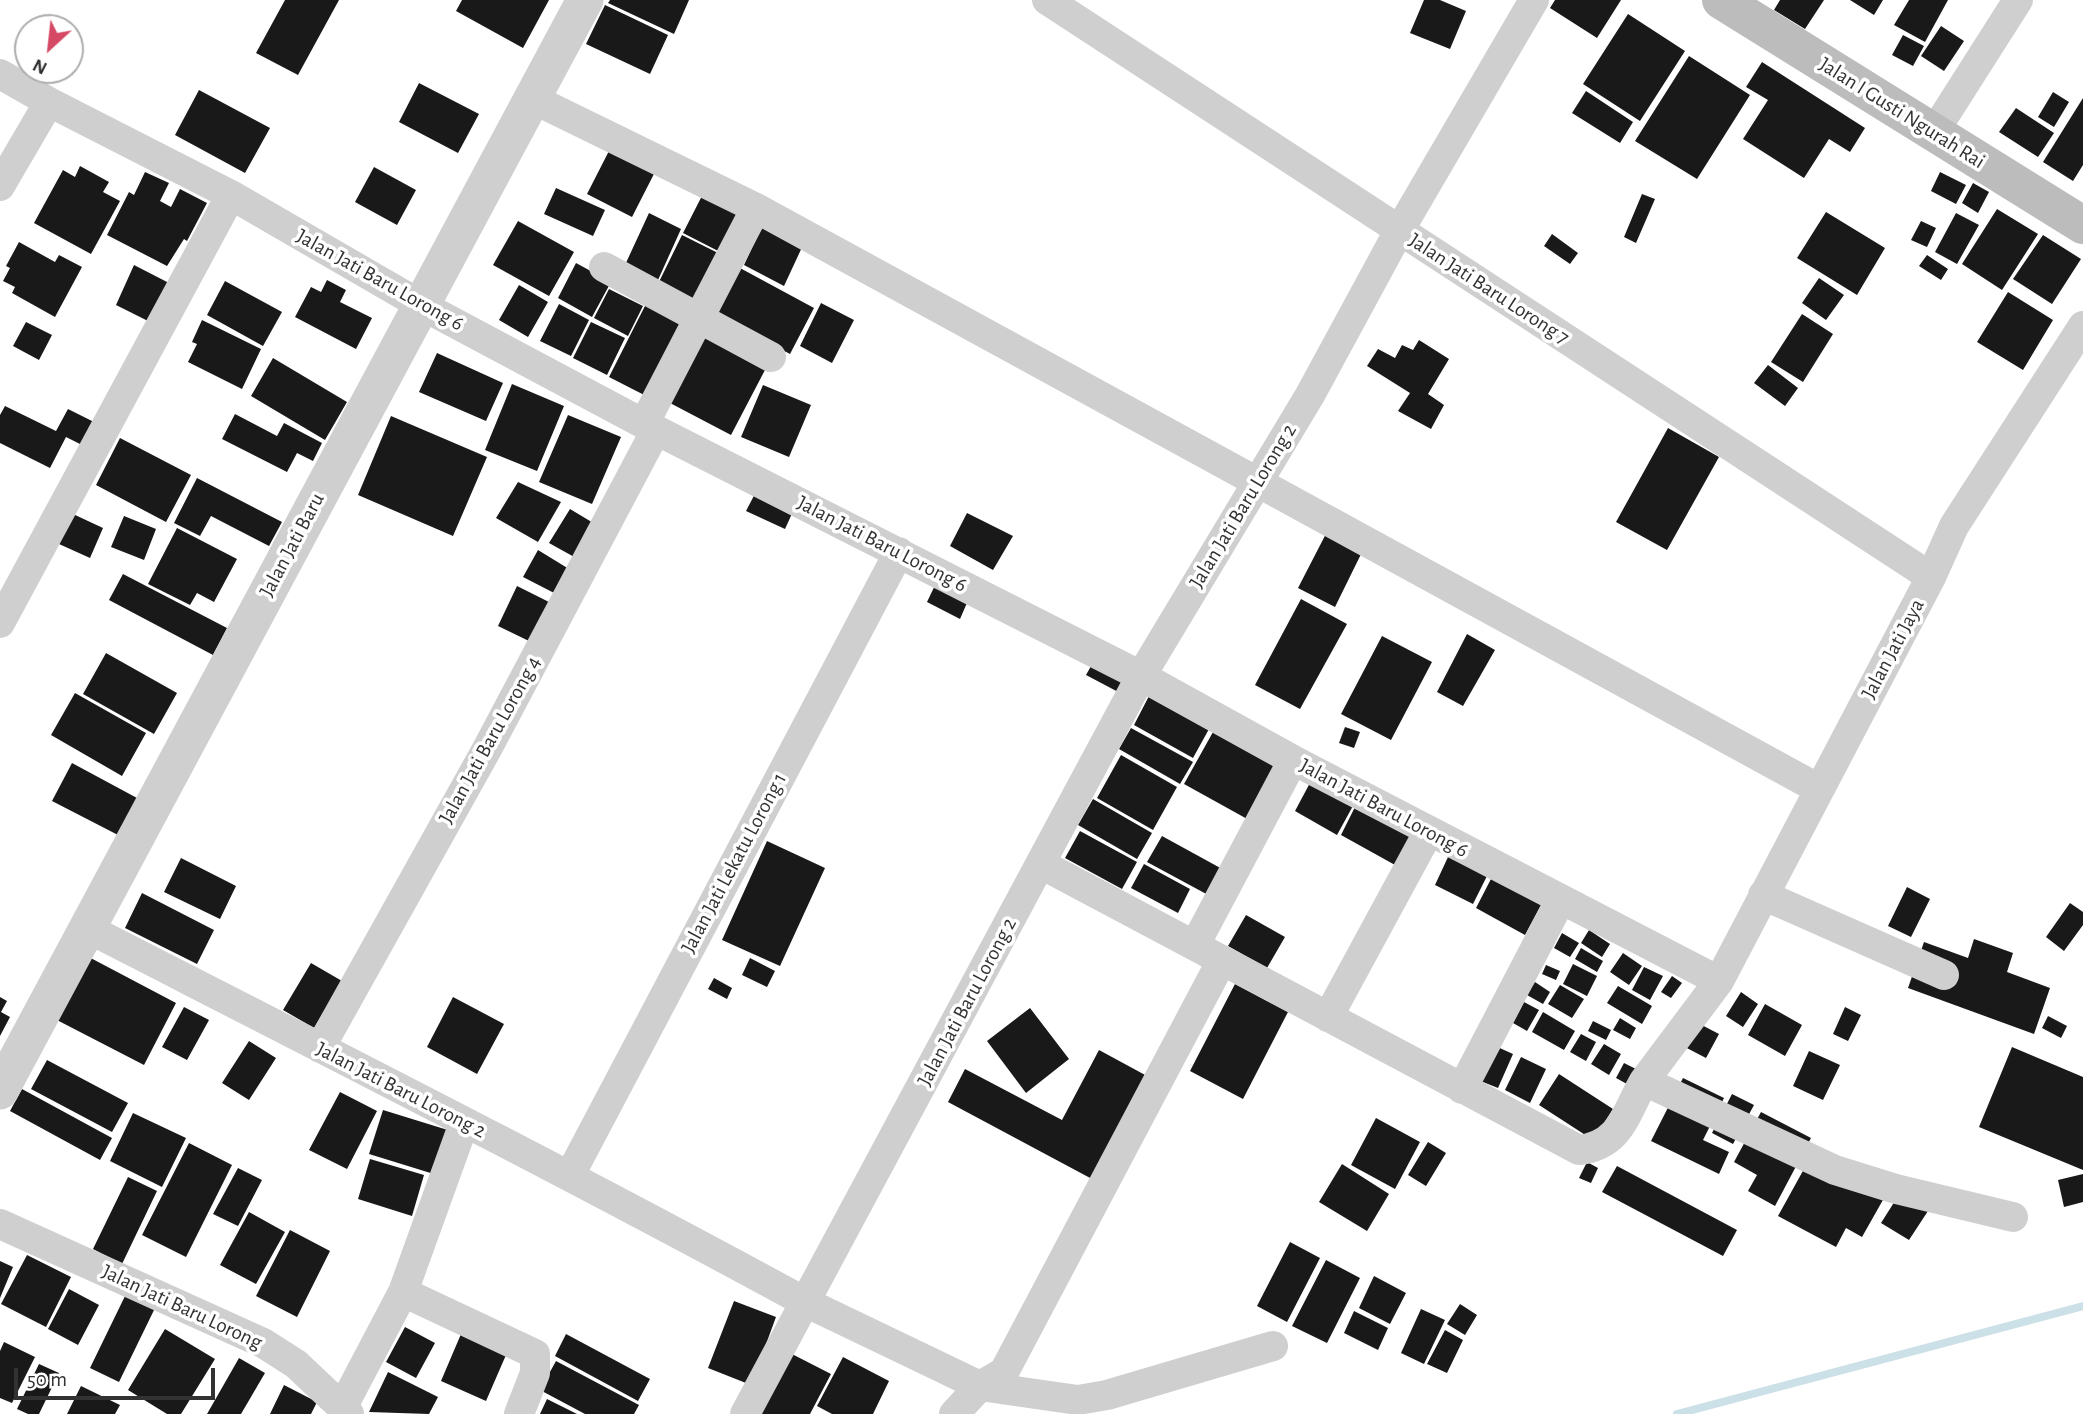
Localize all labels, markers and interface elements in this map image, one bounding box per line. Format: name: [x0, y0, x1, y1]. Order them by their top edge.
north arrow: [14, 14, 84, 84]
street label: Jalan I Gusti Ngurah Rai: [1814, 52, 1990, 174]
text: N: [30, 55, 50, 78]
street label: Jalan Jati Baru Lorong 6: [292, 224, 468, 336]
street label: Jalan Jati Baru Lorong 7: [1404, 228, 1574, 350]
street label: Jalan Jati Baru Lorong 2: [1184, 419, 1302, 593]
street label: Jalan Jati Baru: [254, 489, 330, 601]
street label: Jalan Jati Baru Lorong 6: [793, 490, 971, 598]
street label: Jalan Jati Jaya: [1856, 595, 1930, 703]
street label: Jalan Jati Baru Lorong 4: [434, 652, 546, 828]
street label: Jalan Jati Baru Lorong 6: [1295, 753, 1473, 863]
street label: Jalan Jati Lekatu Lorong 1: [676, 768, 792, 958]
street label: Jalan Jati Baru Lorong 2: [912, 914, 1022, 1090]
street label: Jalan Jati Baru Lorong 2: [312, 1036, 490, 1144]
street label: Jalan Jati Baru Lorong: [98, 1259, 266, 1355]
scale bar: [18, 1354, 219, 1398]
text: 50 m: [27, 1369, 67, 1390]

